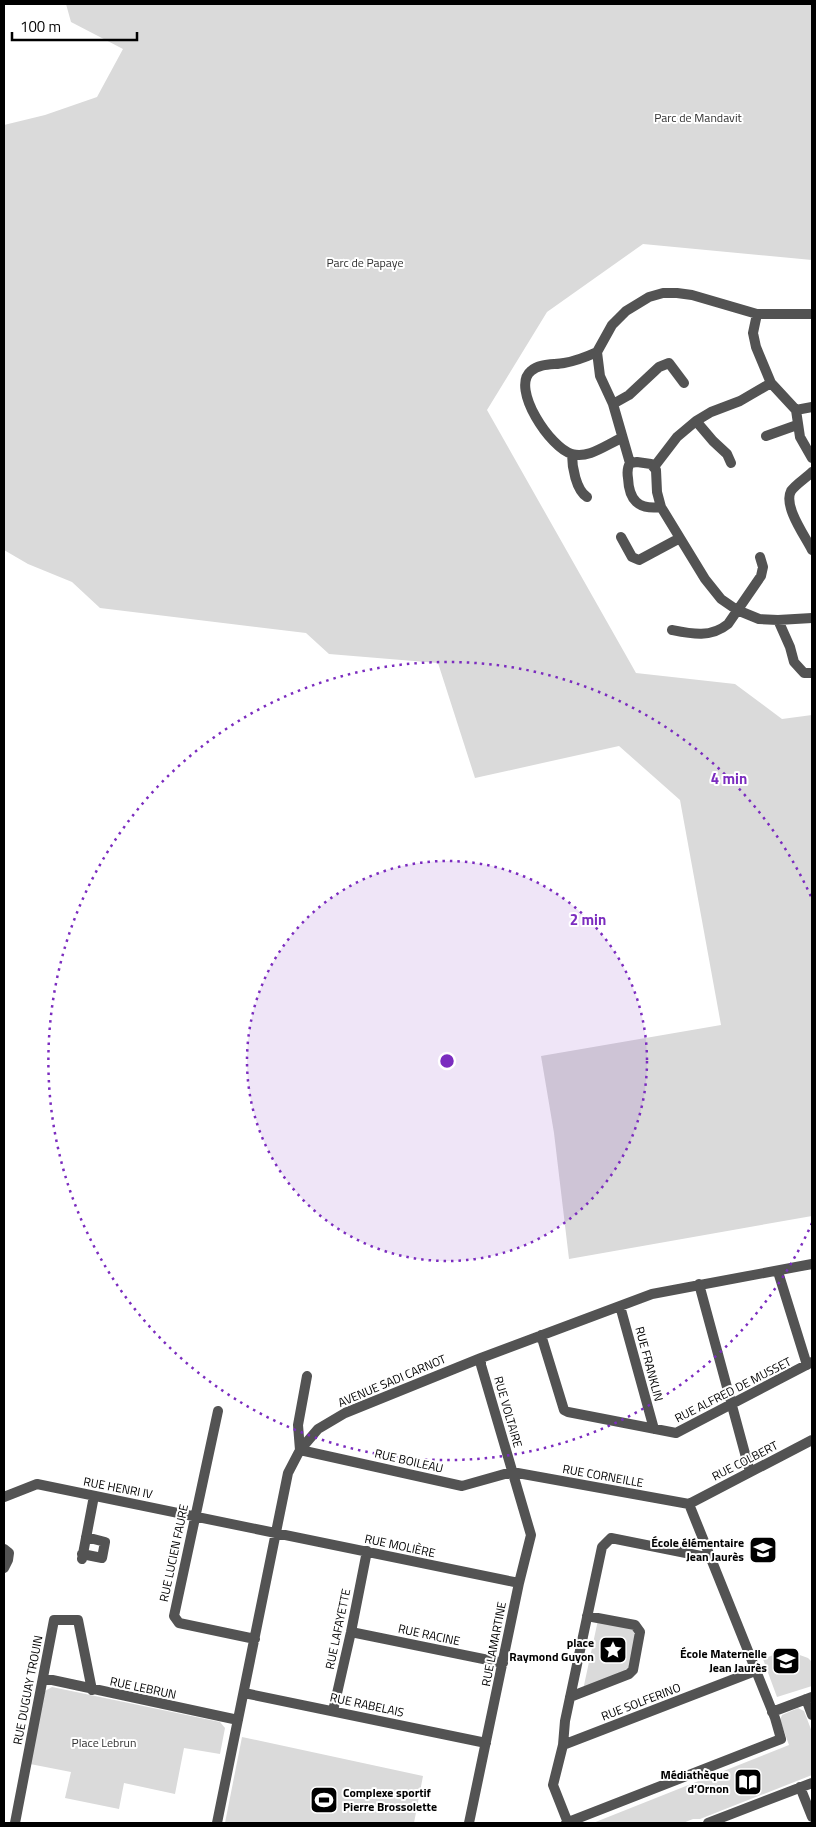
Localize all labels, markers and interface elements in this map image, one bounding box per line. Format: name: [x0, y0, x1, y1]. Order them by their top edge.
scale bar: [12, 10, 138, 42]
text: 100 m: [20, 15, 61, 38]
park label: Parc de Mandavit: [654, 108, 743, 127]
park label: Parc de Papaye: [326, 253, 404, 272]
text: 4 min: [711, 767, 747, 790]
text: 2 min: [570, 908, 606, 931]
centre of rings: [438, 1052, 456, 1070]
street label: RUE FRANKLIN: [630, 1324, 669, 1403]
street label: AVENUE SADI CARNOT: [335, 1349, 449, 1412]
street label: RUE ALFRED DE MUSSET: [671, 1352, 795, 1427]
street label: RUE VOLTAIRE: [489, 1374, 528, 1450]
street label: RUE COLBERT: [708, 1435, 782, 1485]
street label: RUE BOILEAU: [373, 1443, 445, 1478]
street label: RUE CORNEILLE: [561, 1459, 645, 1492]
street label: RUE HENRI IV: [82, 1471, 154, 1504]
street label: RUE LUCIEN FAURE: [154, 1502, 193, 1603]
street label: RUE MOLIÈRE: [363, 1529, 438, 1562]
place label: École élémentaire Jean Jaurès: [651, 1533, 744, 1566]
school or university icon: École élémentaire Jean Jaurès: [748, 1535, 778, 1565]
street label: RUE LAFAYETTE: [320, 1586, 355, 1671]
street label: RUE LAMARTINE: [476, 1600, 511, 1688]
street label: RUE RACINE: [396, 1619, 462, 1650]
place label: place Raymond Guyon: [509, 1633, 594, 1666]
street label: RUE DUGUAY TROUIN: [8, 1634, 47, 1746]
place icon: place Raymond Guyon: [598, 1635, 628, 1665]
place label: École Maternelle Jean Jaurès: [680, 1644, 767, 1677]
school or university icon: École Maternelle Jean Jaurès: [771, 1646, 801, 1676]
street label: RUE LEBRUN: [108, 1671, 178, 1704]
street label: RUE SOLFERINO: [598, 1678, 683, 1725]
street label: RUE RABELAIS: [328, 1687, 406, 1722]
park label: Place Lebrun: [72, 1733, 136, 1752]
place label: Médiathèque d’Ornon: [660, 1765, 729, 1798]
library icon: Médiathèque d’Ornon: [733, 1767, 763, 1797]
place label: Complexe sportif Pierre Brossolette: [343, 1783, 437, 1816]
sports icon: Complexe sportif Pierre Brossolette: [309, 1785, 339, 1815]

